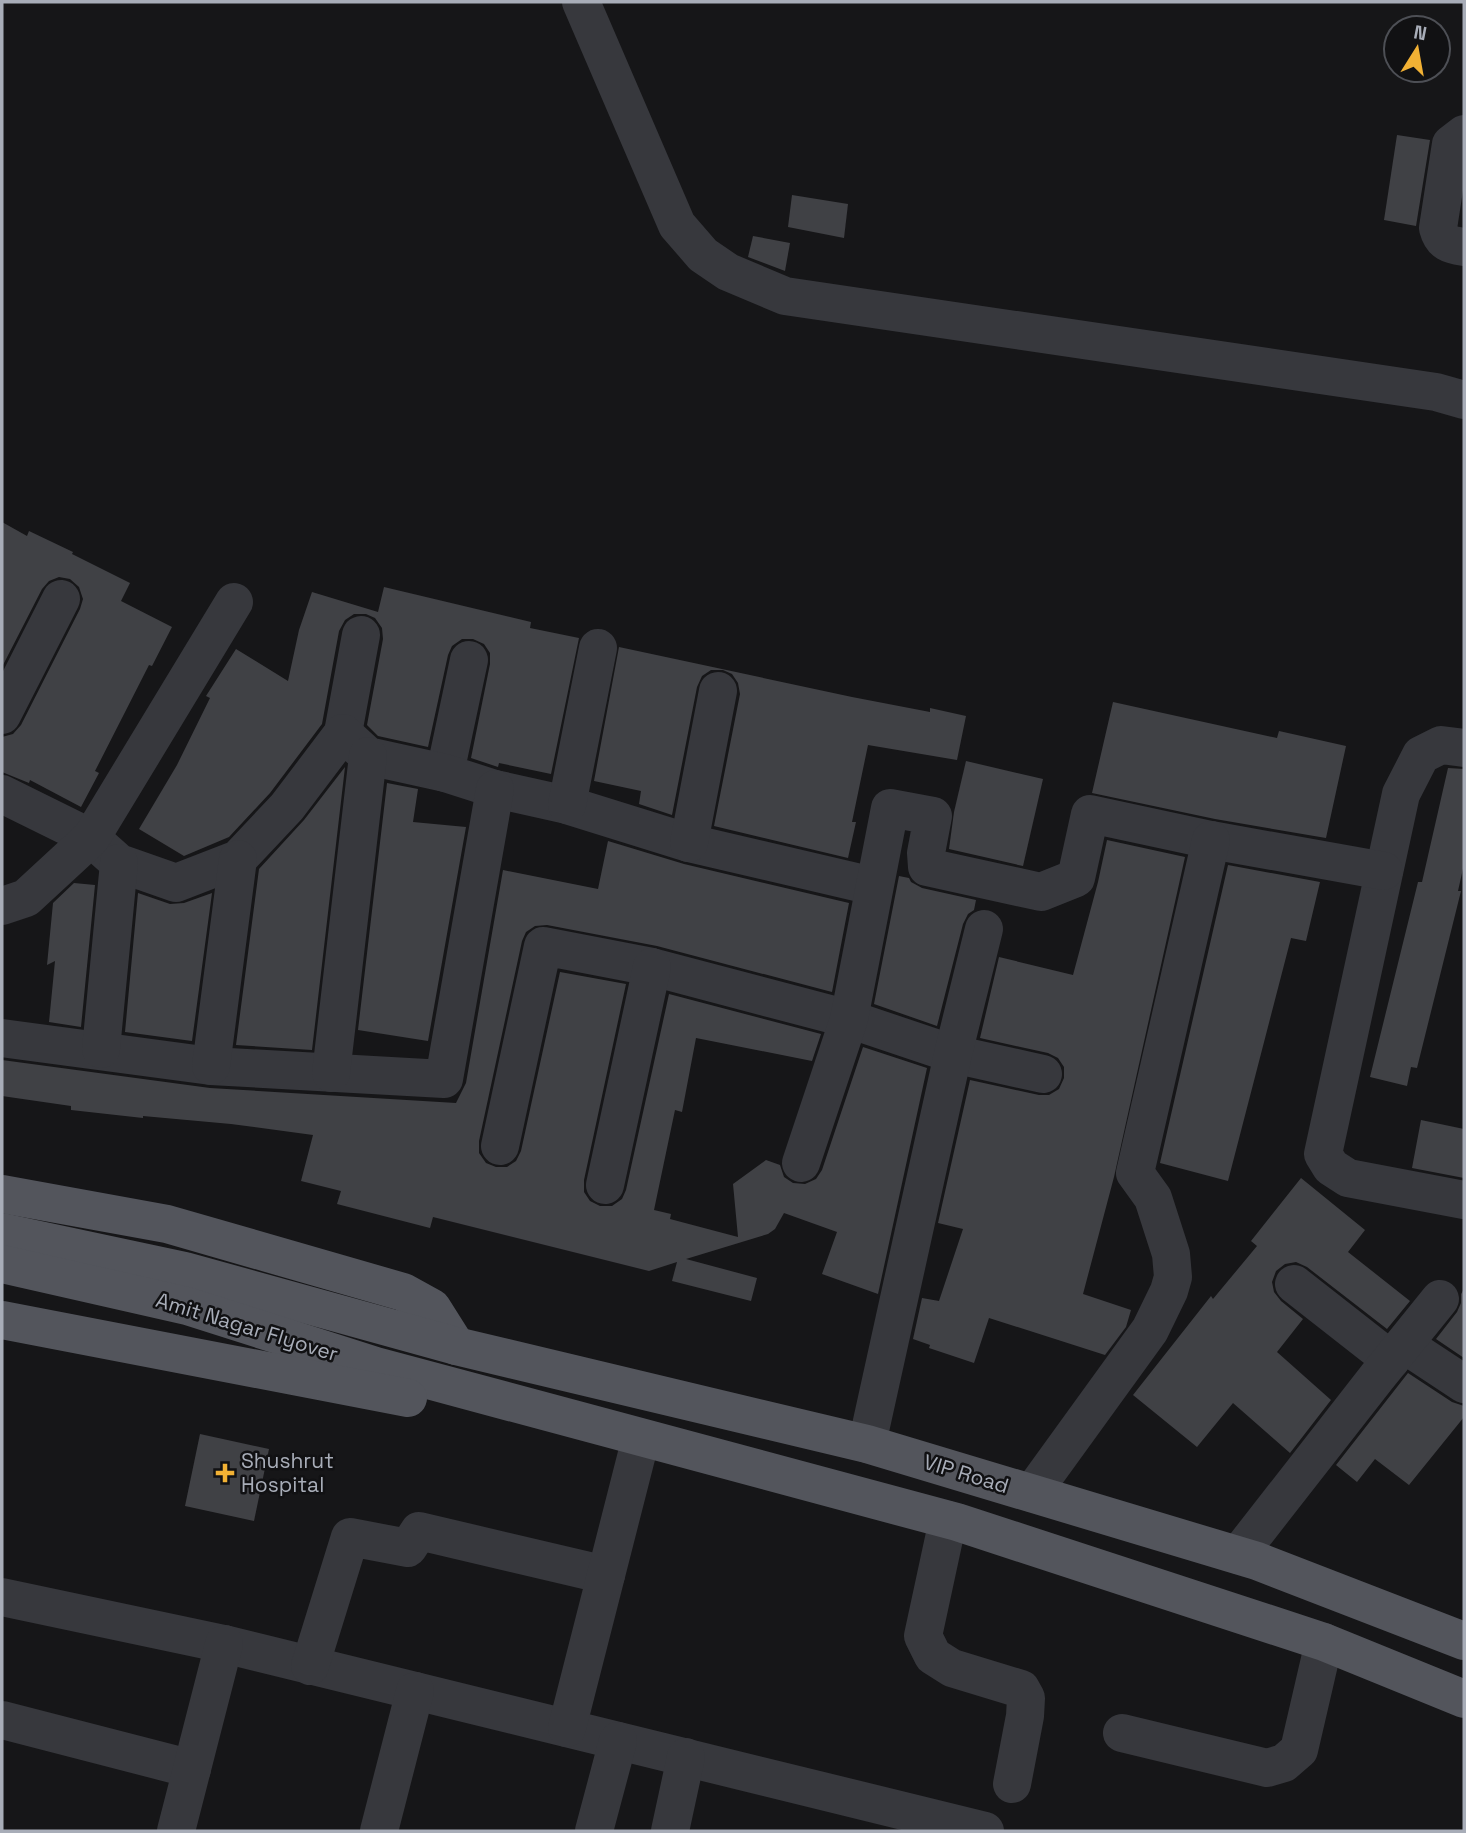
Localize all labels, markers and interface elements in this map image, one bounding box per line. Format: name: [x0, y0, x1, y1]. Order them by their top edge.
north arrow: [1382, 14, 1452, 84]
text: N: [1412, 19, 1429, 46]
street label: Amit Nagar Flyover: [153, 1286, 342, 1367]
place label: Shushrut Hospital: [241, 1447, 334, 1498]
street label: VIP Road: [920, 1448, 1012, 1499]
marker: Shushrut Hospital: [215, 1463, 235, 1483]

